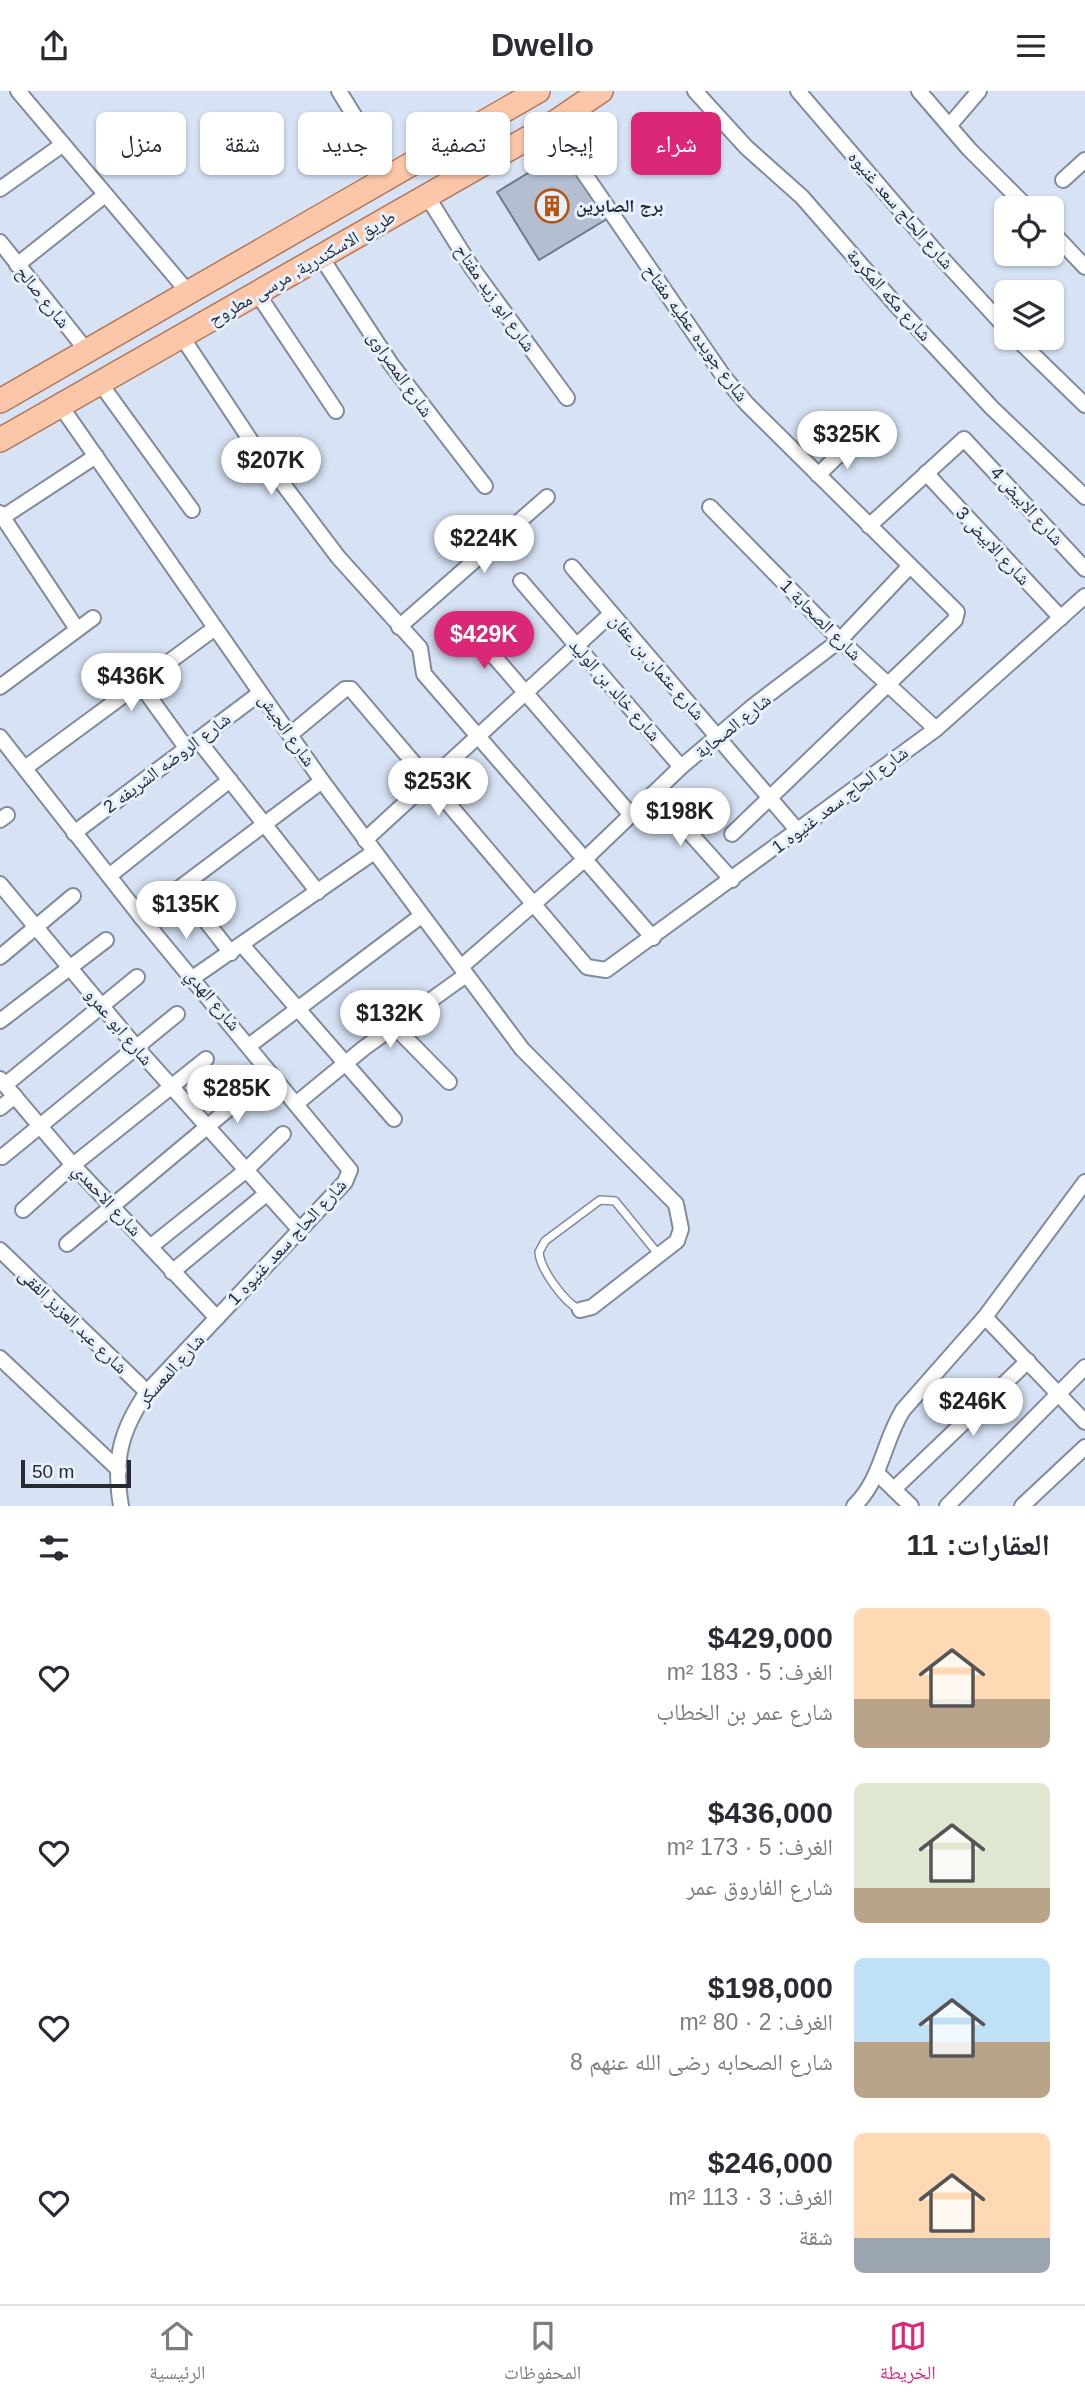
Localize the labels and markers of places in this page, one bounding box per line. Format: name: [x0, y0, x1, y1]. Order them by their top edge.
building icon: برج الصابرين: [533, 187, 571, 225]
place label: برج الصابرين: [576, 196, 663, 217]
pin: $325K: [798, 411, 896, 471]
pin: $207K: [222, 437, 320, 497]
pin: $224K: [435, 515, 533, 575]
pin: $429K: [435, 611, 533, 671]
pin: $436K: [82, 653, 180, 713]
pin: $253K: [389, 759, 487, 818]
pin: $198K: [631, 789, 729, 848]
pin: $135K: [137, 881, 235, 941]
pin: $132K: [341, 991, 439, 1050]
pin: $285K: [188, 1065, 286, 1125]
pin: $246K: [924, 1379, 1022, 1438]

